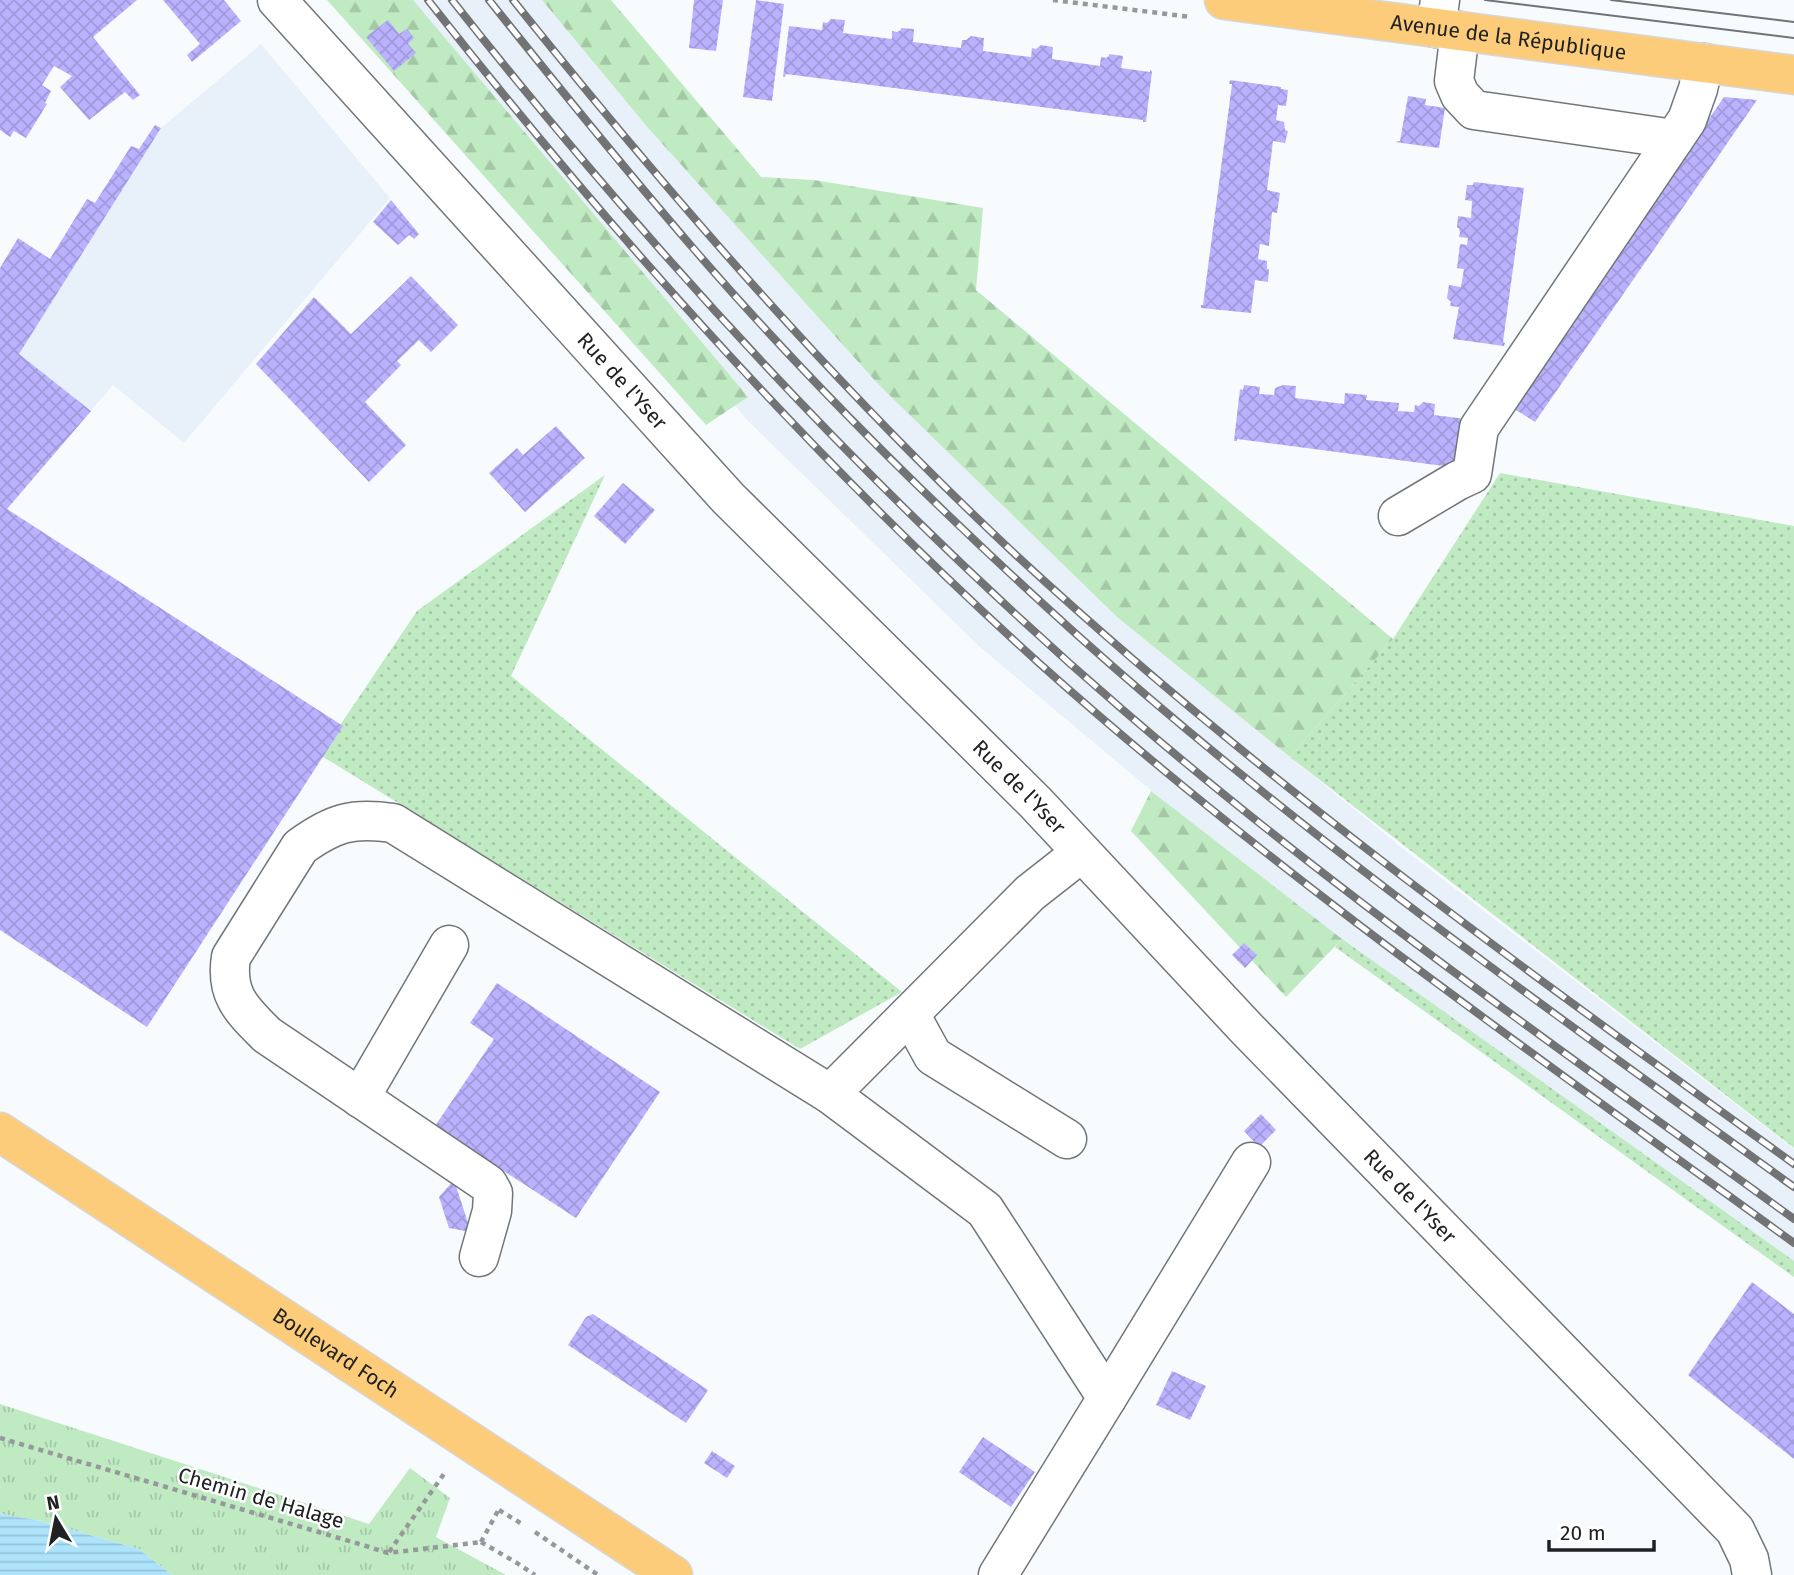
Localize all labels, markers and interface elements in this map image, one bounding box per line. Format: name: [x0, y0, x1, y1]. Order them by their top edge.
street label: Avenue de la République: [1389, 9, 1628, 66]
street label: Rue de l'Yser: [571, 327, 673, 435]
street label: Rue de l'Yser: [967, 734, 1071, 839]
street label: Rue de l'Yser: [1358, 1143, 1462, 1249]
street label: Boulevard Foch: [268, 1302, 404, 1404]
street label: Chemin de Halage: [175, 1462, 347, 1534]
north arrow: [21, 1484, 91, 1554]
text: N: [45, 1490, 61, 1515]
scale bar: [1549, 1508, 1654, 1552]
text: 20 m: [1560, 1520, 1606, 1546]

